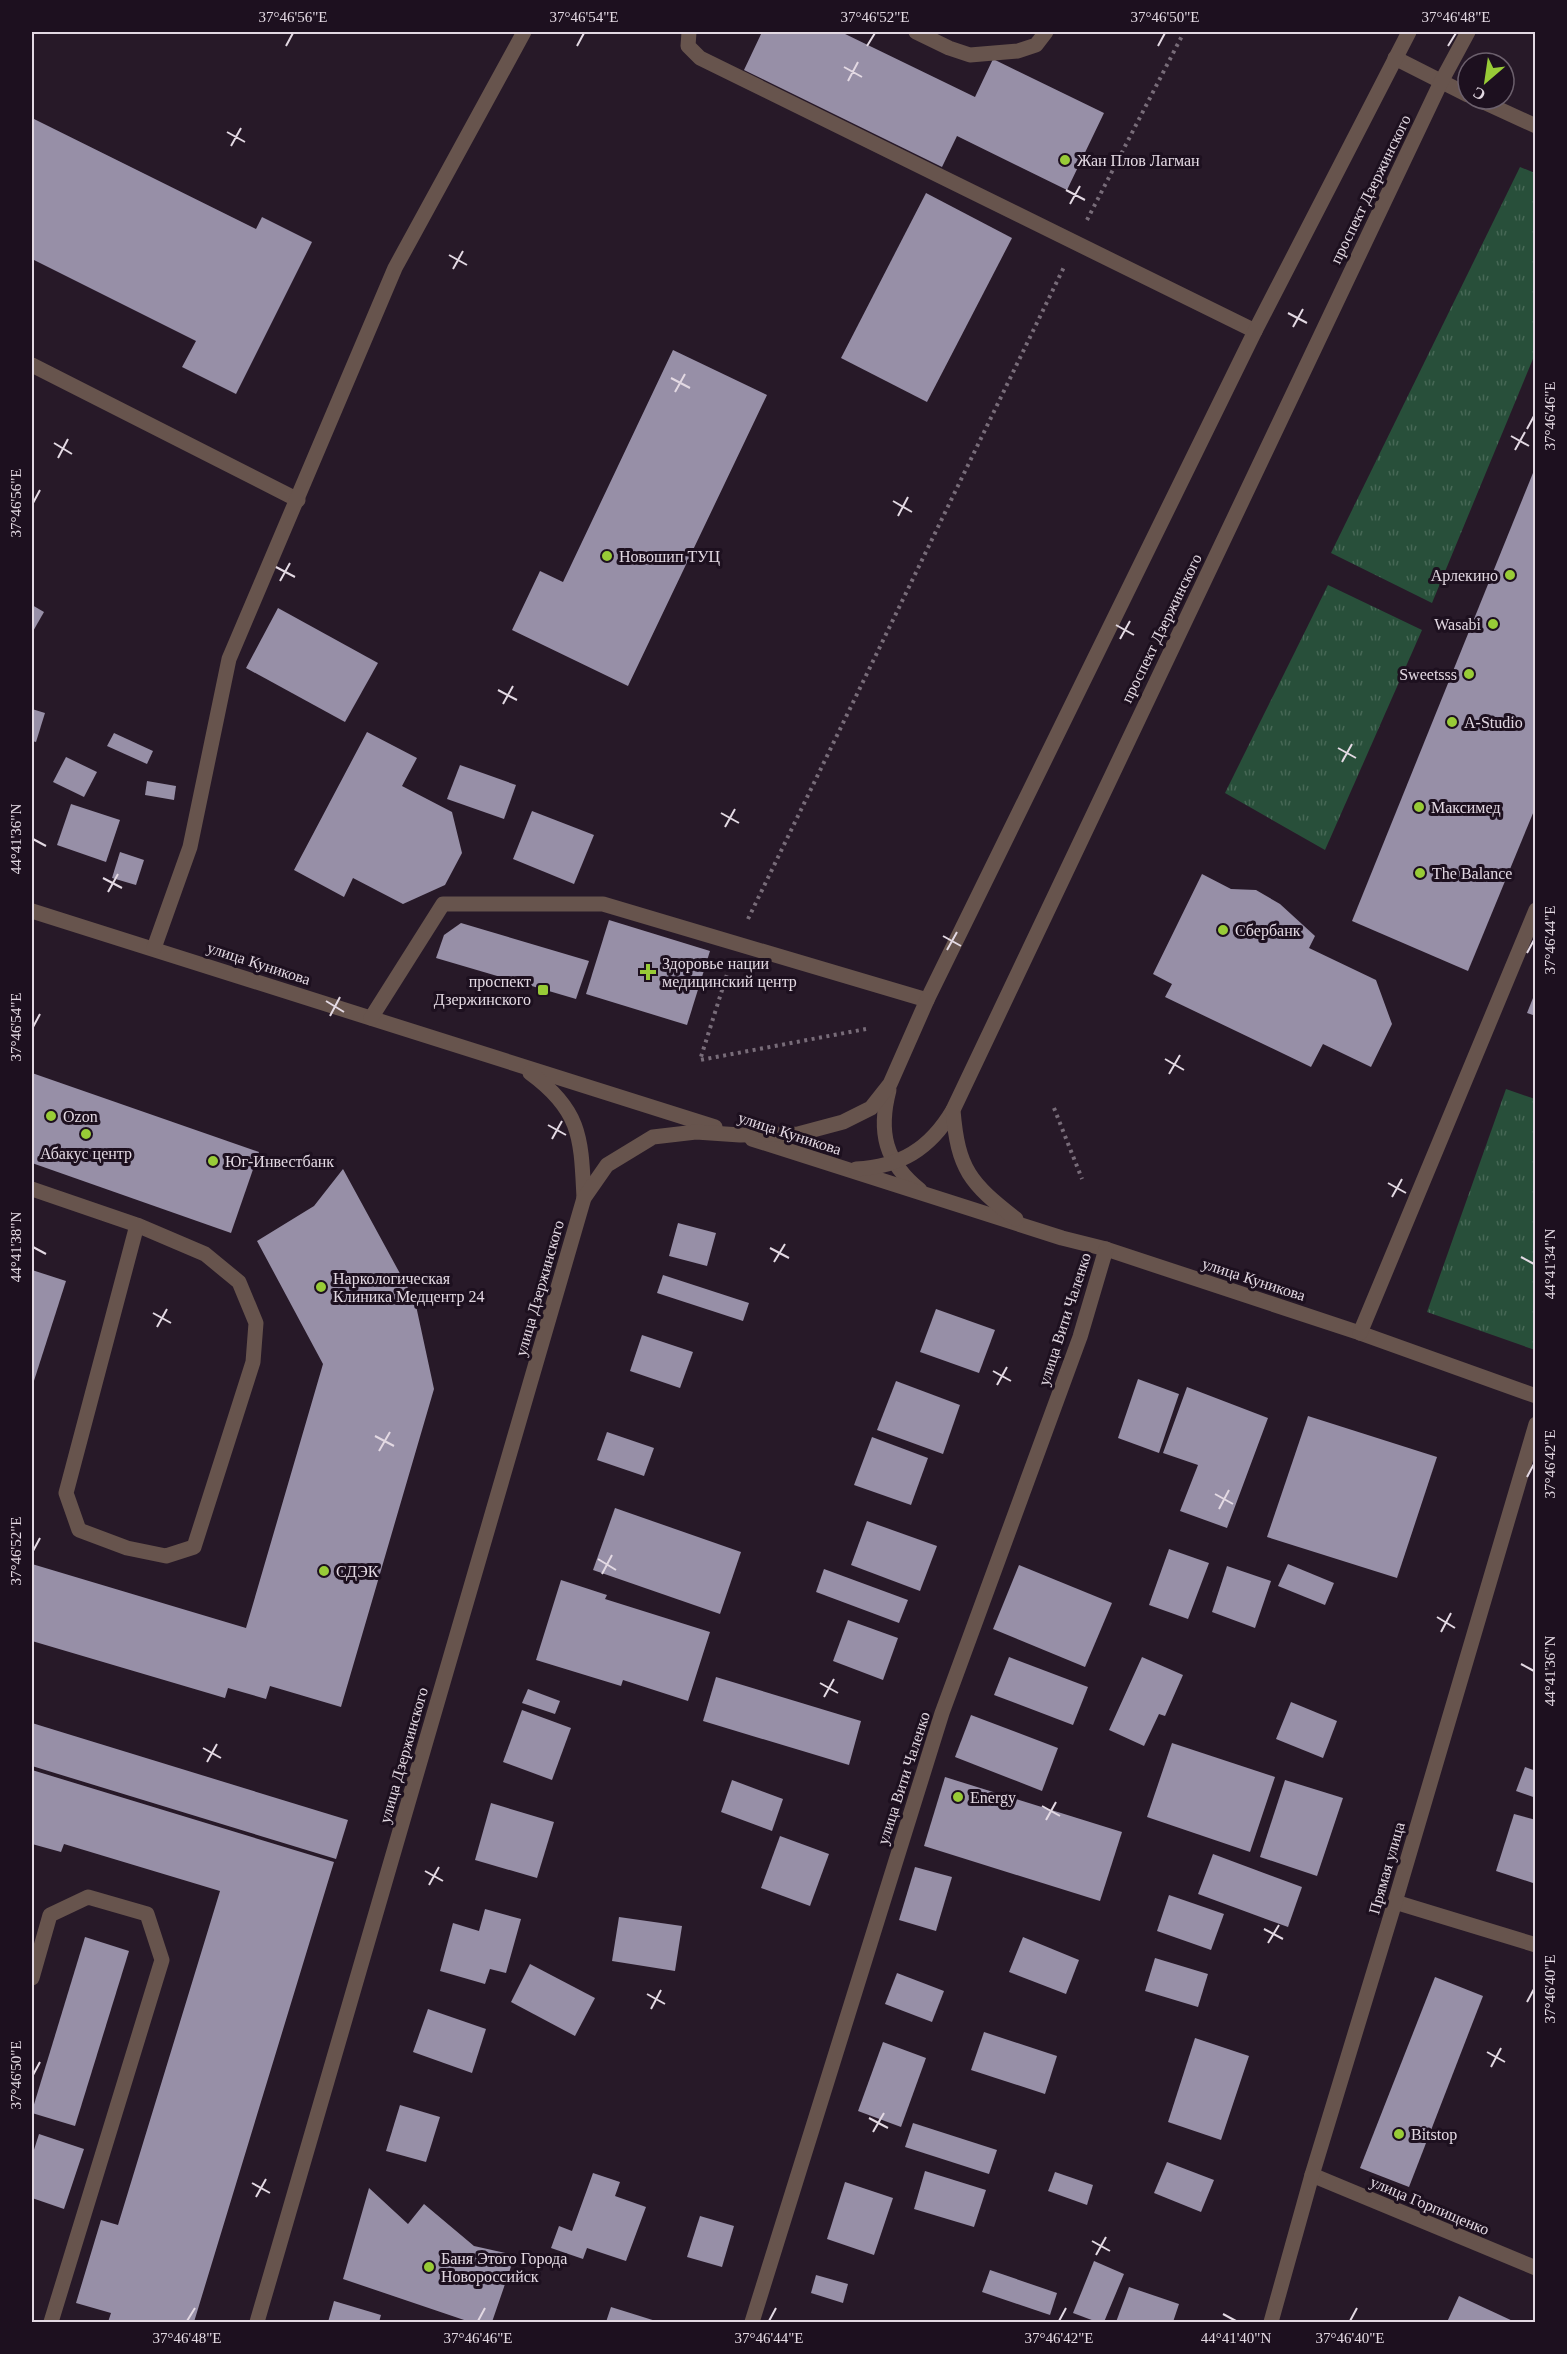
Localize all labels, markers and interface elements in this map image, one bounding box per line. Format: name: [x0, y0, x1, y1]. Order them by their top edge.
text: 37°46'56"E: [259, 9, 328, 25]
text: 37°46'54"E: [550, 9, 619, 25]
text: 37°46'52"E: [841, 9, 910, 25]
text: 37°46'50"E: [1131, 9, 1200, 25]
text: 37°46'48"E: [1422, 9, 1491, 25]
north arrow: [1456, 51, 1516, 111]
text: С: [1470, 83, 1488, 104]
street label: проспект Дзержинского: [1327, 112, 1415, 267]
place label: Жан Плов Лагман: [1077, 152, 1200, 169]
marker: Жан Плов Лагман: [1058, 153, 1072, 167]
text: 37°46'46"E: [1542, 382, 1558, 451]
text: 37°46'56"E: [8, 469, 24, 538]
place label: Новошип ТУЦ: [619, 548, 721, 566]
marker: Новошип ТУЦ: [600, 549, 614, 563]
street label: проспект Дзержинского: [1118, 551, 1206, 706]
place label: Арлекино: [1431, 567, 1498, 585]
marker: Арлекино: [1503, 568, 1517, 582]
place label: Wasabi: [1434, 616, 1482, 633]
marker: Wasabi: [1486, 617, 1500, 631]
place label: Sweetsss: [1399, 666, 1457, 683]
marker: Sweetsss: [1462, 667, 1476, 681]
place label: A-Studio: [1464, 714, 1523, 731]
marker: A-Studio: [1445, 715, 1459, 729]
place label: Максимед: [1431, 799, 1501, 817]
marker: Максимед: [1412, 800, 1426, 814]
text: 44°41'36"N: [8, 804, 24, 874]
place label: The Balance: [1432, 865, 1512, 882]
marker: The Balance: [1413, 866, 1427, 880]
text: 37°46'44"E: [1542, 906, 1558, 975]
place label: Сбербанк: [1235, 922, 1301, 940]
marker: Сбербанк: [1216, 923, 1230, 937]
street label: улица Куникова: [205, 939, 313, 989]
place label: Здоровье нации медицинский центр: [662, 955, 797, 991]
marker: Здоровье нации медицинский центр: [639, 963, 657, 981]
place label: проспект Дзержинского: [434, 973, 531, 1009]
marker: проспект Дзержинского: [536, 983, 550, 997]
text: 37°46'54"E: [8, 993, 24, 1062]
place label: Ozon: [63, 1108, 98, 1125]
marker: Ozon: [44, 1109, 58, 1123]
street label: улица Куникова: [736, 1109, 844, 1159]
marker: Абакус центр: [79, 1127, 93, 1141]
place label: Абакус центр: [40, 1145, 132, 1163]
place label: Юг-Инвестбанк: [225, 1153, 334, 1170]
marker: Юг-Инвестбанк: [206, 1154, 220, 1168]
text: 44°41'38"N: [8, 1212, 24, 1282]
street label: улица Дзержинского: [512, 1218, 568, 1358]
text: 44°41'34"N: [1542, 1229, 1558, 1299]
street label: улица Вити Чаленко: [1035, 1251, 1095, 1388]
street label: улица Куникова: [1200, 1255, 1308, 1305]
place label: Наркологическая Клиника Медцентр 24: [333, 1270, 484, 1306]
marker: Наркологическая Клиника Медцентр 24: [314, 1280, 328, 1294]
text: 37°46'42"E: [1542, 1430, 1558, 1499]
text: 37°46'52"E: [8, 1517, 24, 1586]
place label: СДЭК: [336, 1563, 379, 1581]
marker: СДЭК: [317, 1564, 331, 1578]
text: 44°41'36"N: [1542, 1636, 1558, 1706]
street label: улица Дзержинского: [376, 1685, 432, 1825]
street label: улица Вити Чаленко: [874, 1710, 934, 1847]
place label: Energy: [970, 1789, 1016, 1807]
marker: Energy: [951, 1790, 965, 1804]
street label: Прямая улица: [1365, 1820, 1409, 1916]
text: 37°46'40"E: [1542, 1955, 1558, 2024]
text: 37°46'50"E: [8, 2041, 24, 2110]
place label: Bitstop: [1411, 2126, 1457, 2144]
marker: Bitstop: [1392, 2127, 1406, 2141]
street label: улица Горпищенко: [1367, 2173, 1492, 2239]
place label: Баня Этого Города Новороссийск: [441, 2250, 567, 2286]
marker: Баня Этого Города Новороссийск: [422, 2260, 436, 2274]
text: 37°46'48"E: [153, 2330, 222, 2346]
text: 37°46'46"E: [444, 2330, 513, 2346]
text: 37°46'44"E: [735, 2330, 804, 2346]
text: 37°46'42"E: [1025, 2330, 1094, 2346]
text: 44°41'40"N: [1201, 2330, 1271, 2346]
text: 37°46'40"E: [1316, 2330, 1385, 2346]

